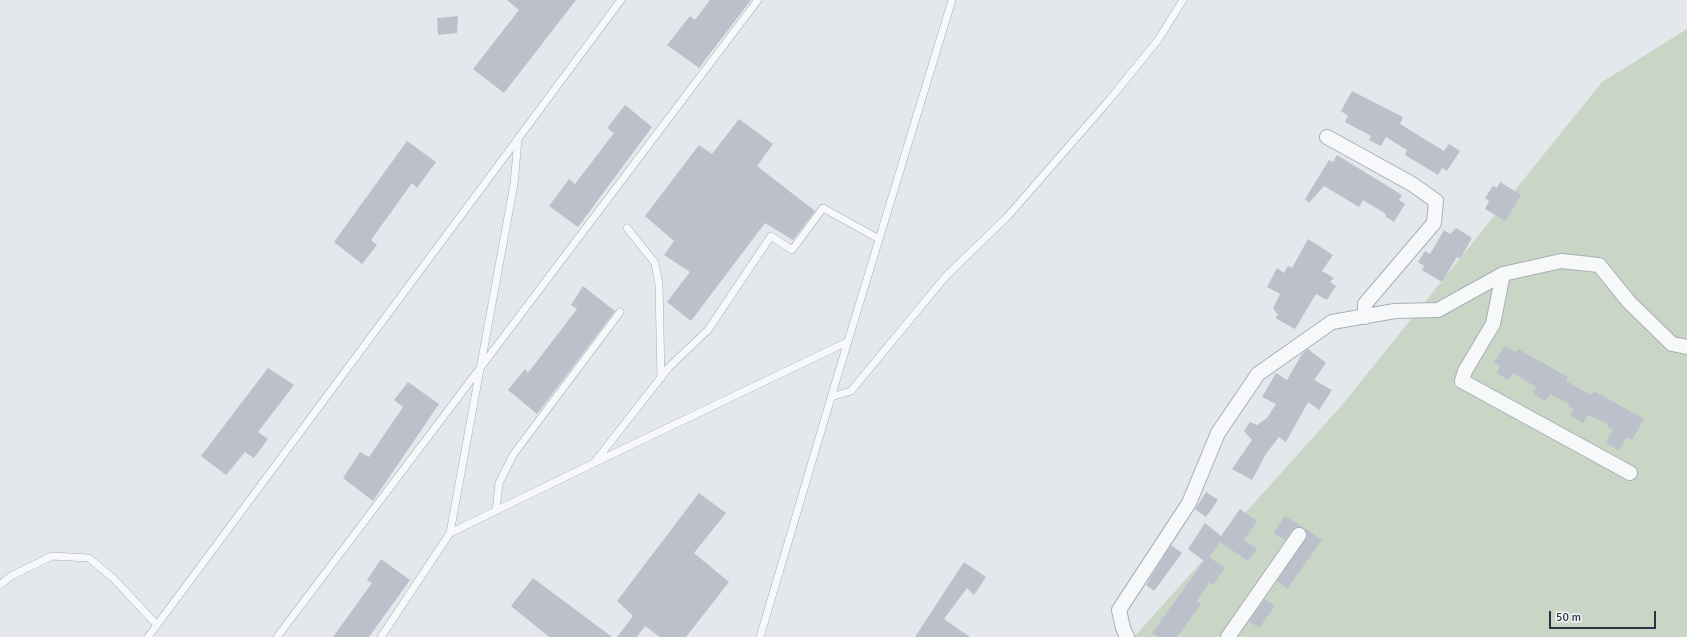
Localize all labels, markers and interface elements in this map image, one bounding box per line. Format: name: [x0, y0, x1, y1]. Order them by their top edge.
scale bar: [1551, 603, 1658, 629]
text: 50 m: [1556, 610, 1581, 625]

